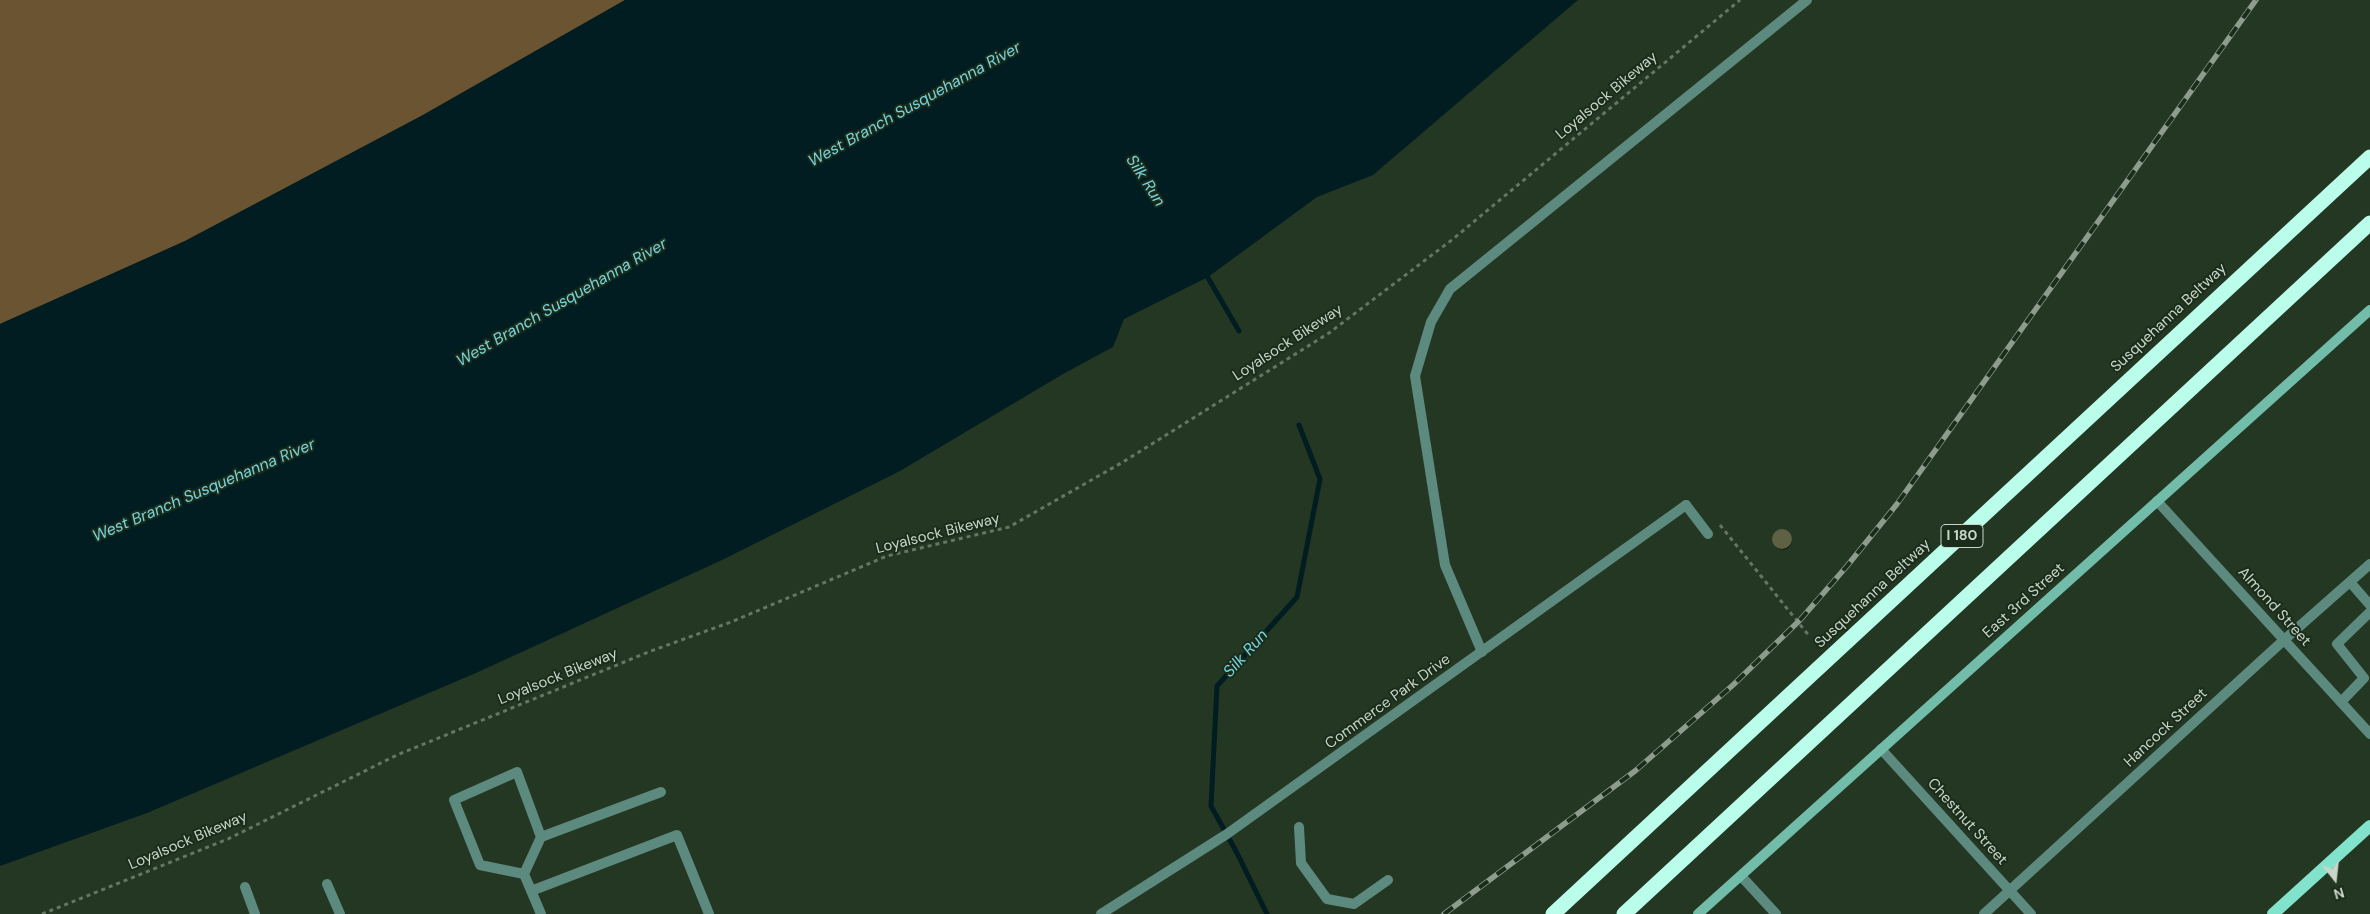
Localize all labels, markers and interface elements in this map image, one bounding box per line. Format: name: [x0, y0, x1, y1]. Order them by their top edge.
water label: West Branch Susquehanna River: [805, 38, 1025, 172]
street label: Loyalsock Bikeway: [1553, 48, 1661, 144]
water label: Silk Run: [1121, 152, 1169, 210]
water label: West Branch Susquehanna River: [453, 235, 671, 371]
street label: Susquehanna Beltway: [2107, 260, 2231, 376]
street label: Loyalsock Bikeway: [1230, 301, 1346, 385]
water label: West Branch Susquehanna River: [90, 435, 318, 547]
street label: Loyalsock Bikeway: [874, 510, 1002, 558]
road number: I 180: [1941, 524, 1983, 548]
street label: Susquehanna Beltway: [1811, 536, 1935, 652]
street label: East 3rd Street: [1979, 560, 2069, 642]
street label: Almond Street: [2234, 564, 2314, 650]
water label: Silk Run: [1220, 626, 1272, 682]
street label: Loyalsock Bikeway: [496, 645, 620, 709]
street label: Commerce Park Drive: [1322, 651, 1454, 753]
street label: Hancock Street: [2121, 685, 2211, 771]
street label: Chestnut Street: [1923, 775, 2011, 869]
street label: Loyalsock Bikeway: [126, 808, 250, 874]
north arrow: [2310, 854, 2360, 904]
text: N: [2332, 883, 2347, 903]

